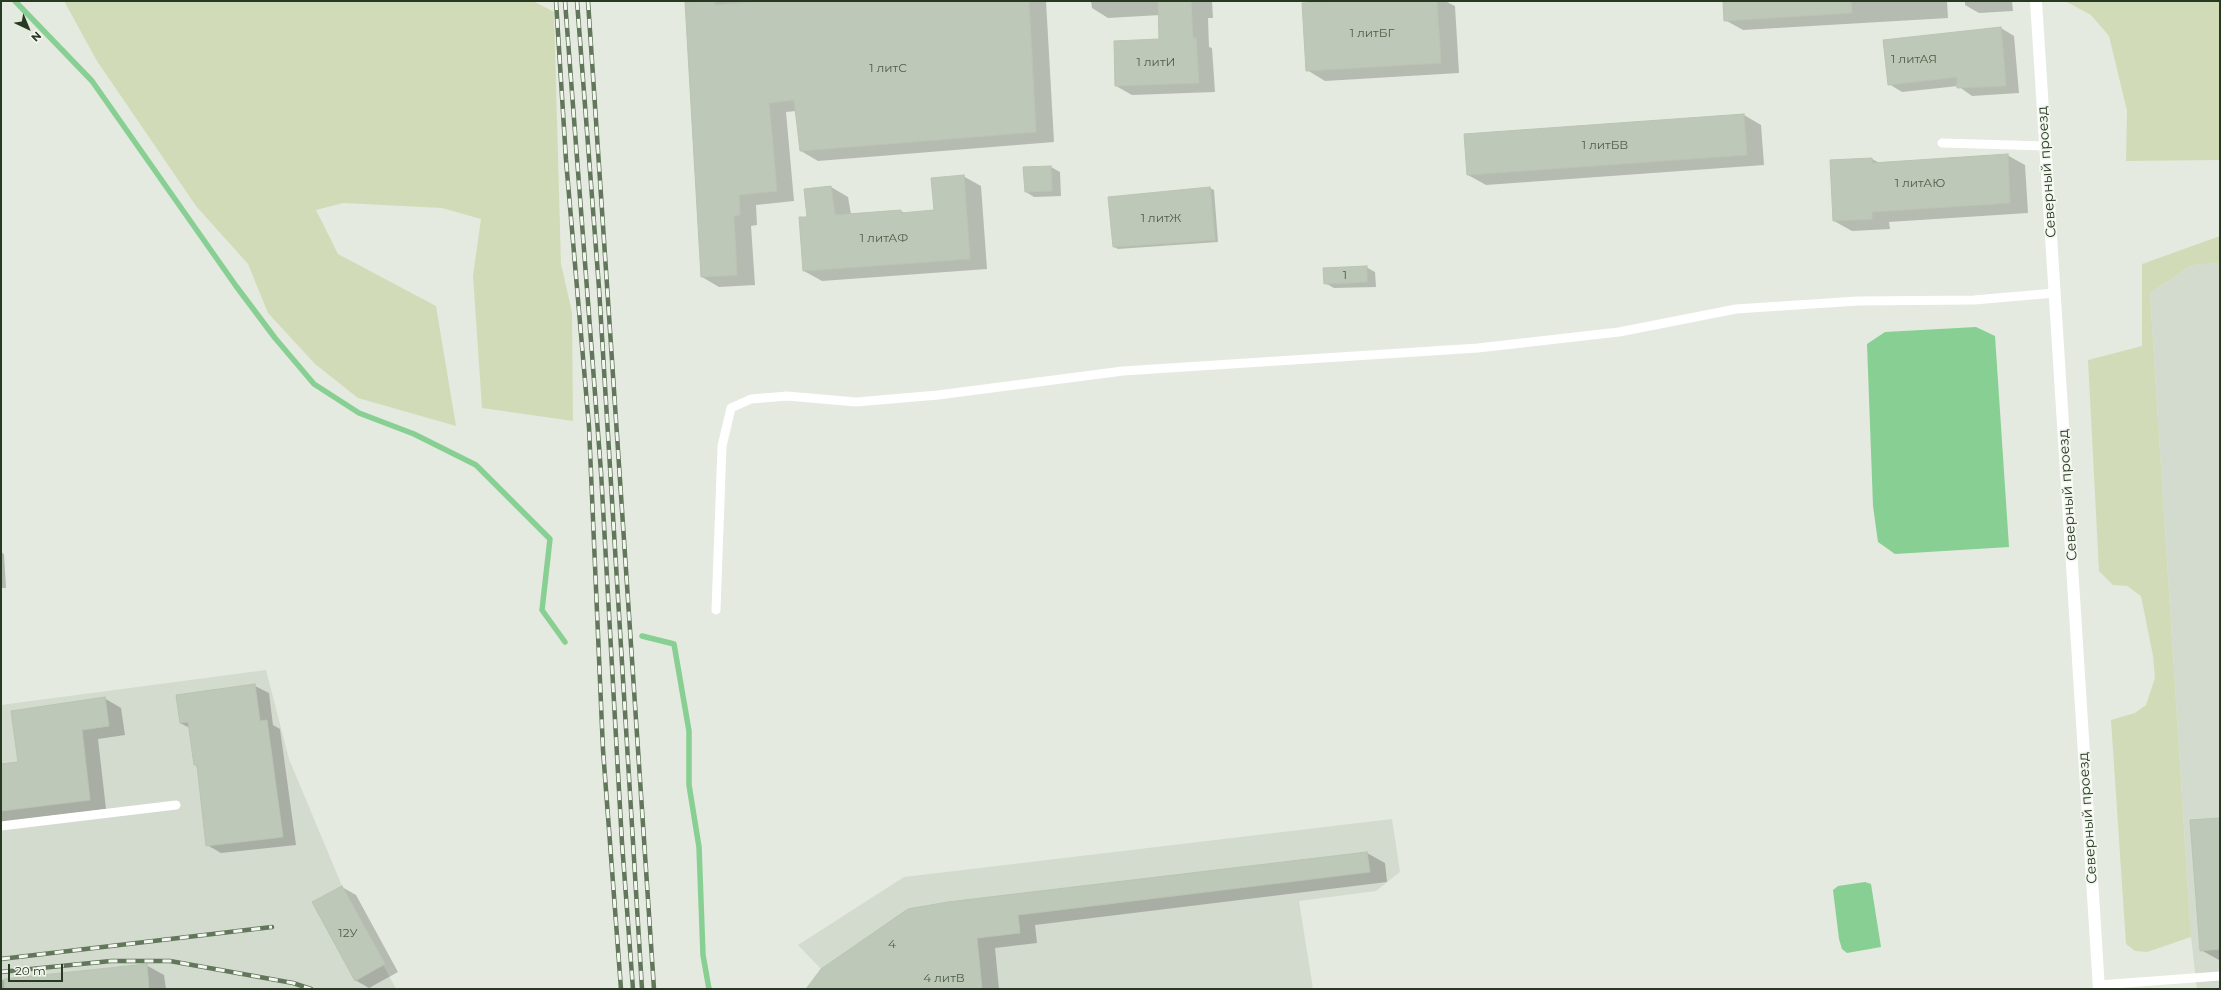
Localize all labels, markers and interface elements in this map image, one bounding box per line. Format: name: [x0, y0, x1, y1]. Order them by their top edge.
north arrow: [8, 8, 48, 48]
house number: 1 литБГ: [1350, 26, 1394, 40]
text: N: [28, 29, 44, 45]
house number: 1 литАЯ: [1891, 52, 1937, 66]
house number: 1 литИ: [1137, 55, 1175, 69]
house number: 1 литС: [869, 61, 907, 75]
street label: Северный проезд: [2034, 106, 2060, 238]
house number: 1 литБВ: [1582, 138, 1628, 152]
house number: 1 литАЮ: [1895, 176, 1945, 190]
house number: 1 литЖ: [1141, 211, 1181, 225]
house number: 1 литАФ: [860, 231, 908, 245]
house number: 1: [1343, 268, 1347, 282]
street label: Северный проезд: [2055, 429, 2081, 561]
street label: Северный проезд: [2075, 752, 2101, 884]
house number: 12У: [338, 926, 358, 940]
house number: 4: [888, 937, 896, 951]
scale bar: [10, 956, 65, 982]
text: 20 m: [15, 963, 46, 978]
house number: 4 литВ: [923, 971, 965, 985]

